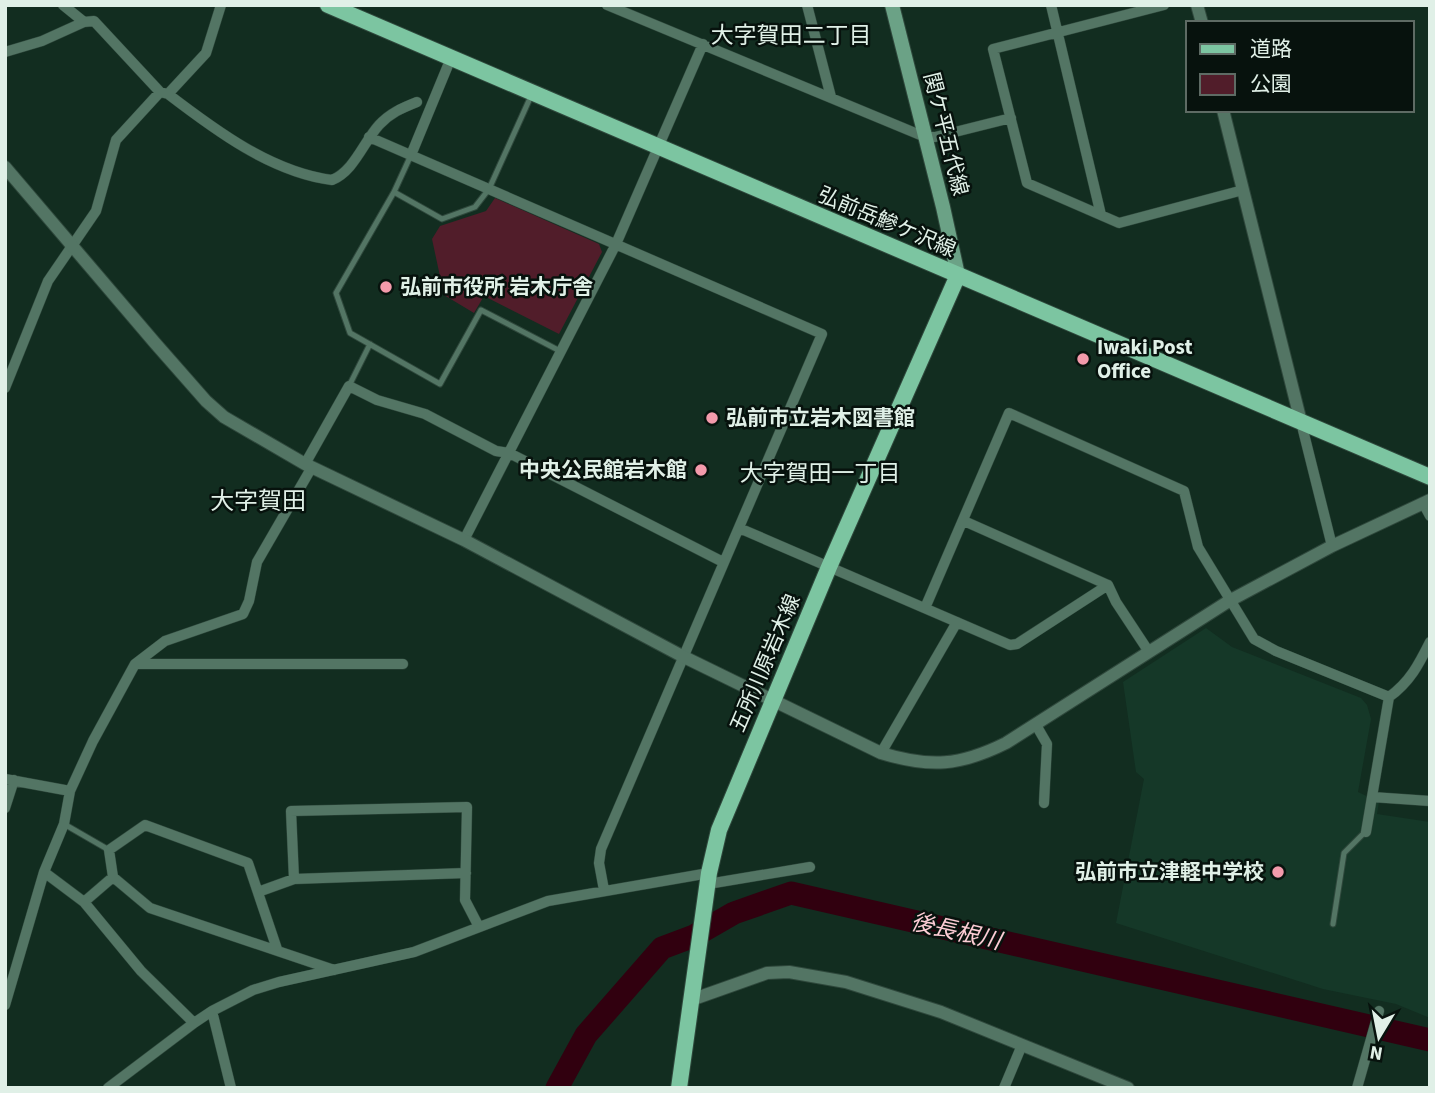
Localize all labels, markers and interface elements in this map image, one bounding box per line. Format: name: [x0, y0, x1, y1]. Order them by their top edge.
district label: 大字賀田二丁目: [711, 19, 872, 52]
legend: [1186, 21, 1414, 112]
text: 道路: [1250, 34, 1292, 64]
street label: 関ケ平五代線: [916, 69, 976, 199]
text: 公園: [1250, 69, 1292, 99]
street label: 弘前岳鰺ケ沢線: [813, 179, 961, 265]
place label: 弘前市役所 岩木庁舎: [400, 272, 593, 302]
marker: 弘前市役所 岩木庁舎: [378, 279, 394, 295]
place label: Iwaki Post Office: [1097, 332, 1193, 386]
marker: Iwaki Post Office: [1075, 351, 1091, 367]
place label: 弘前市立岩木図書館: [726, 403, 915, 433]
marker: 弘前市立岩木図書館: [704, 410, 720, 426]
place label: 中央公民館岩木館: [519, 455, 687, 485]
district label: 大字賀田一丁目: [740, 457, 901, 490]
marker: 中央公民館岩木館: [693, 462, 709, 478]
district label: 大字賀田: [210, 484, 306, 519]
street label: 五所川原岩木線: [722, 589, 808, 737]
place label: 弘前市立津軽中学校: [1075, 857, 1264, 887]
marker: 弘前市立津軽中学校: [1270, 864, 1286, 880]
water label: 後長根川: [907, 905, 1007, 959]
north arrow: [1344, 1002, 1414, 1072]
text: N: [1368, 1038, 1385, 1067]

